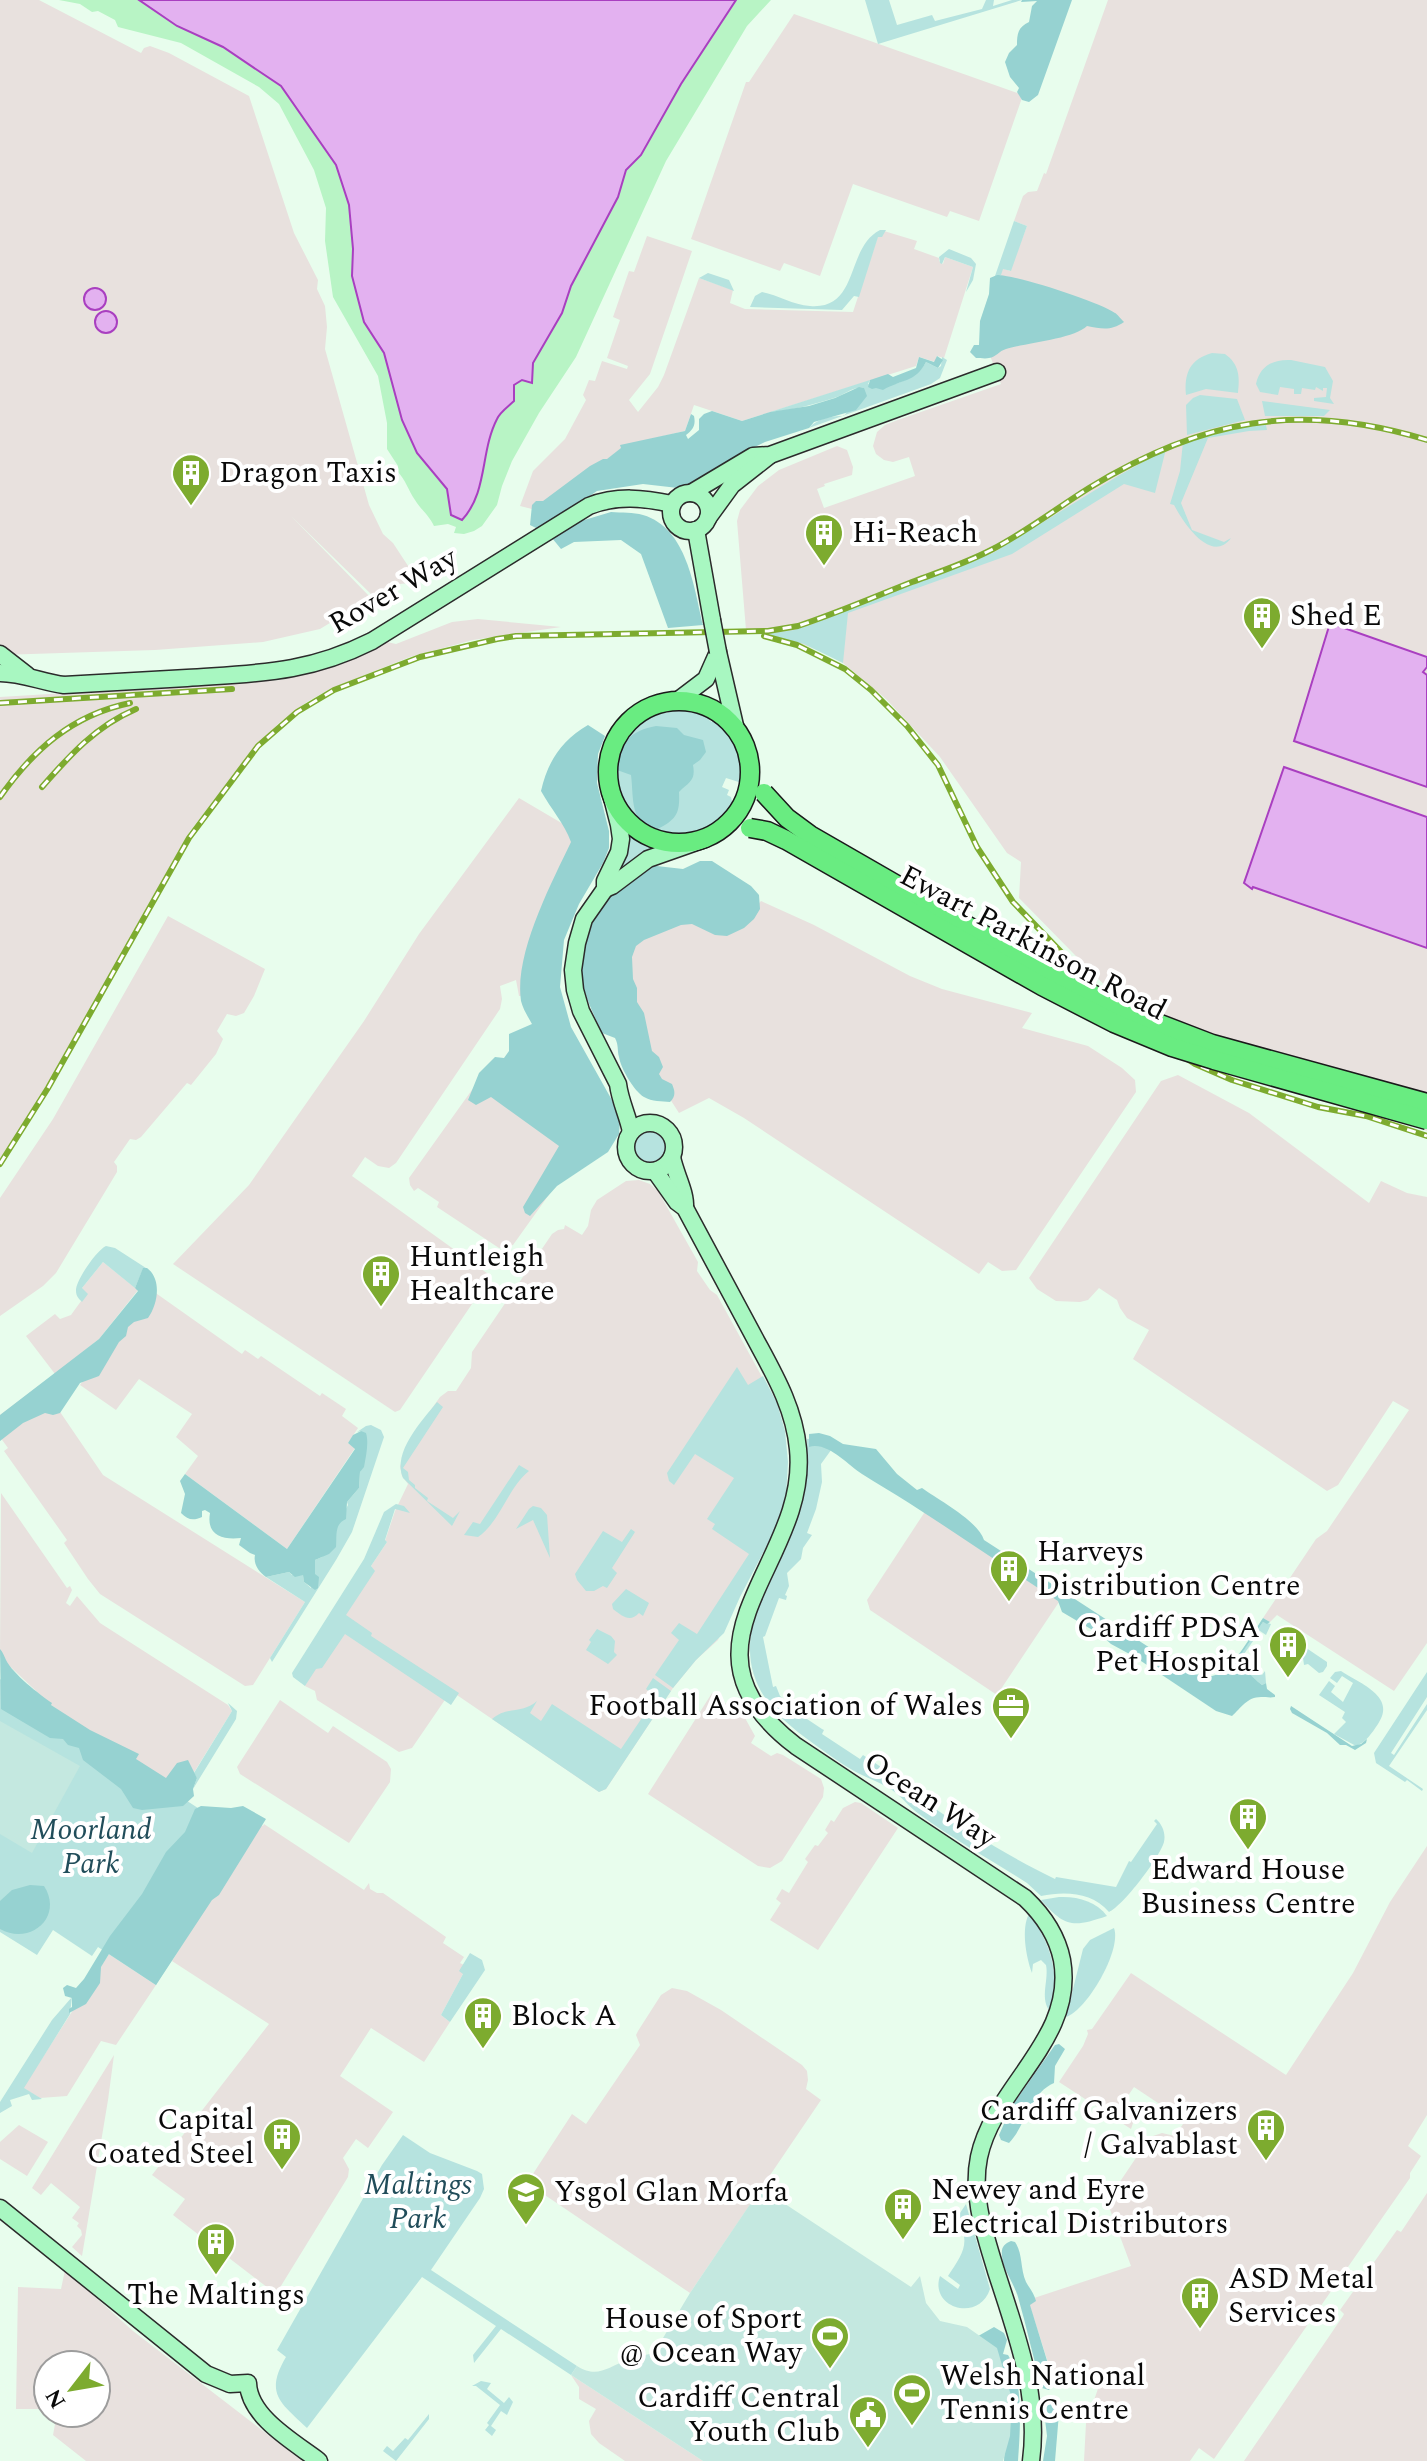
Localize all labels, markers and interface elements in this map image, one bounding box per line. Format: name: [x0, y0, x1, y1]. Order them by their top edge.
place label: Dragon Taxis: [219, 450, 397, 496]
building icon: Dragon Taxis: [170, 452, 212, 507]
place label: Hi-Reach: [852, 510, 978, 556]
building icon: Hi-Reach: [803, 512, 845, 567]
street label: Rover Way: [320, 535, 467, 646]
place label: Shed E: [1290, 593, 1382, 639]
building icon: Shed E: [1241, 595, 1283, 650]
street label: Ewart Parkinson Road: [891, 853, 1175, 1033]
place label: Huntleigh Healthcare: [409, 1234, 555, 1314]
building icon: Huntleigh Healthcare: [360, 1253, 402, 1308]
place label: Harveys Distribution Centre: [1037, 1529, 1300, 1609]
building icon: Harveys Distribution Centre: [988, 1548, 1030, 1603]
place label: Cardiff PDSA Pet Hospital: [1077, 1605, 1260, 1685]
building icon: Cardiff PDSA Pet Hospital: [1267, 1624, 1309, 1679]
place label: Football Association of Wales: [588, 1683, 983, 1729]
office icon: Football Association of Wales: [990, 1685, 1032, 1740]
street label: Ocean Way: [854, 1740, 1007, 1861]
building icon: Edward House Business Centre: [1227, 1796, 1269, 1851]
park label: Moorland Park: [30, 1807, 152, 1887]
place label: Edward House Business Centre: [1140, 1847, 1356, 1927]
place label: Block A: [511, 1993, 617, 2039]
building icon: Block A: [462, 1995, 504, 2050]
place label: Cardiff Galvanizers / Galvablast: [980, 2088, 1238, 2168]
place label: Capital Coated Steel: [87, 2097, 254, 2177]
building icon: Cardiff Galvanizers / Galvablast: [1245, 2107, 1287, 2162]
building icon: Capital Coated Steel: [261, 2116, 303, 2171]
park label: Maltings Park: [364, 2162, 472, 2242]
place label: Newey and Eyre Electrical Distributors: [931, 2167, 1229, 2247]
place label: Ysgol Glan Morfa: [554, 2169, 789, 2215]
school or university icon: Ysgol Glan Morfa: [505, 2171, 547, 2226]
building icon: Newey and Eyre Electrical Distributors: [882, 2186, 924, 2241]
building icon: The Maltings: [195, 2221, 237, 2276]
place label: ASD Metal Services: [1228, 2256, 1374, 2336]
place label: The Maltings: [127, 2272, 305, 2318]
building icon: ASD Metal Services: [1179, 2275, 1221, 2330]
place label: House of Sport @ Ocean Way: [604, 2296, 804, 2376]
sports icon: House of Sport @ Ocean Way: [809, 2315, 851, 2370]
north arrow: [32, 2349, 112, 2429]
place label: Welsh National Tennis Centre: [940, 2353, 1145, 2433]
sports icon: Welsh National Tennis Centre: [891, 2372, 933, 2427]
place label: Cardiff Central Youth Club: [637, 2375, 840, 2455]
text: N: [37, 2382, 75, 2415]
public building icon: Cardiff Central Youth Club: [847, 2394, 889, 2449]

